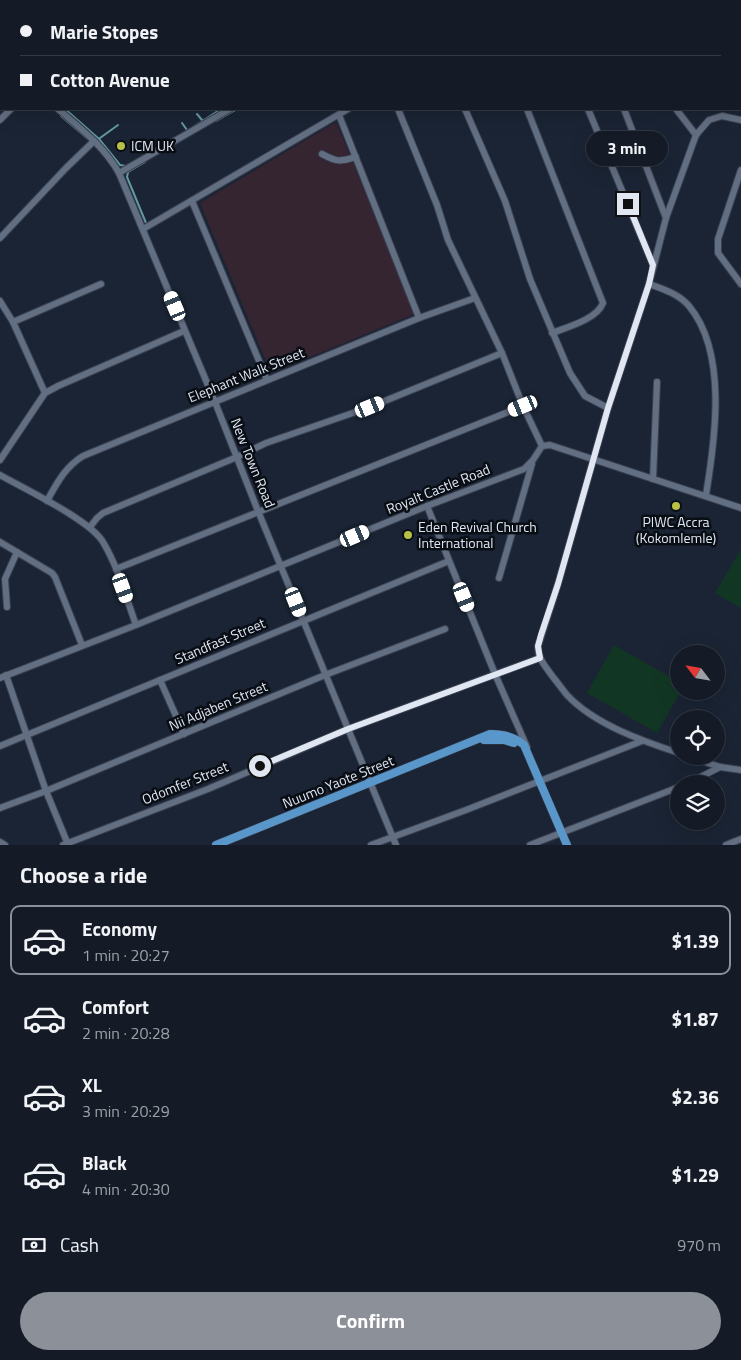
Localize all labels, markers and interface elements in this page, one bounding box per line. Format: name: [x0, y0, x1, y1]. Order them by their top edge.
text: Marie Stopes: [50, 17, 158, 46]
text: Cotton Avenue: [50, 65, 170, 94]
callout: 3 min: [587, 132, 669, 166]
place label: ICM UK: [131, 135, 174, 156]
text: 3 min: [608, 136, 646, 160]
marker: ICM UK: [115, 140, 127, 152]
route end: [617, 193, 639, 215]
car: [162, 289, 187, 323]
street label: Elephant Walk Street: [185, 342, 307, 407]
car: [506, 393, 539, 419]
car: [353, 394, 386, 420]
street label: New Town Road: [226, 415, 281, 511]
street label: Royalt Castle Road: [383, 458, 493, 519]
marker: PIWC Accra (Kokomlemle): [670, 500, 682, 512]
place label: PIWC Accra (Kokomlemle): [636, 511, 716, 548]
place label: Eden Revival Church International: [418, 516, 537, 553]
car: [338, 523, 371, 549]
marker: Eden Revival Church International: [402, 529, 414, 541]
car: [110, 571, 135, 605]
car: [451, 580, 476, 614]
car: [283, 585, 308, 619]
street label: Standfast Street: [171, 612, 268, 669]
north arrow: [670, 645, 725, 700]
map controls: [670, 645, 725, 830]
street label: Nii Adjaben Street: [165, 675, 271, 736]
button: locate: [670, 710, 725, 765]
street label: Nuumo Yaote Street: [279, 750, 397, 813]
route start: [249, 755, 271, 777]
street label: Odomfer Street: [139, 756, 231, 809]
button: layers: [670, 775, 725, 830]
text: Choose a ride: [20, 858, 147, 892]
text: Economy: [82, 914, 157, 943]
icon: car: [22, 918, 67, 963]
text: $1.39: [672, 926, 719, 955]
text: 1 min · 20:27: [82, 943, 170, 967]
text: Comfort: [82, 992, 149, 1021]
icon: car: [22, 996, 67, 1041]
text: $1.87: [672, 1004, 719, 1033]
text: 2 min · 20:28: [82, 1021, 170, 1045]
text: XL: [82, 1070, 102, 1099]
icon: car: [22, 1074, 67, 1119]
text: $2.36: [672, 1082, 719, 1111]
text: 3 min · 20:29: [82, 1099, 170, 1123]
text: Black: [82, 1148, 127, 1177]
icon: car: [22, 1152, 67, 1197]
text: $1.29: [672, 1160, 719, 1189]
text: 4 min · 20:30: [82, 1177, 170, 1201]
text: Cash: [60, 1230, 99, 1259]
icon: cash: [20, 1231, 48, 1259]
text: 970 m: [677, 1233, 721, 1257]
button: Confirm: [20, 1292, 721, 1350]

